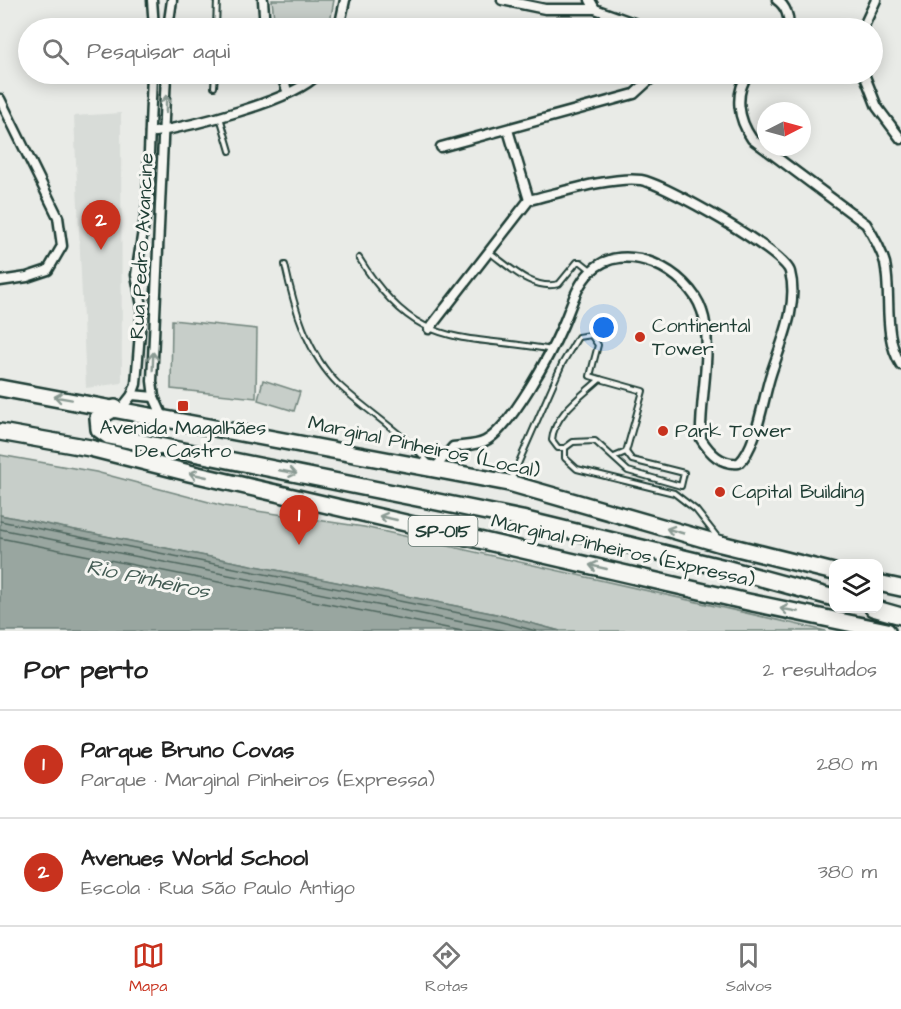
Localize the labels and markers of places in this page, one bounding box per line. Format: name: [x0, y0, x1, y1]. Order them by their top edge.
pin: 2: [82, 200, 120, 250]
place label: Continental Tower: [652, 312, 751, 363]
marker: Continental Tower: [633, 330, 647, 344]
marker: Avenida Magalhães De Castro: [176, 399, 190, 413]
place label: Avenida Magalhães De Castro: [100, 414, 266, 465]
place label: Park Tower: [675, 417, 791, 445]
marker: Park Tower: [656, 424, 670, 438]
place label: Capital Building: [732, 478, 864, 507]
marker: Capital Building: [713, 485, 727, 499]
pin: 1: [280, 496, 318, 545]

